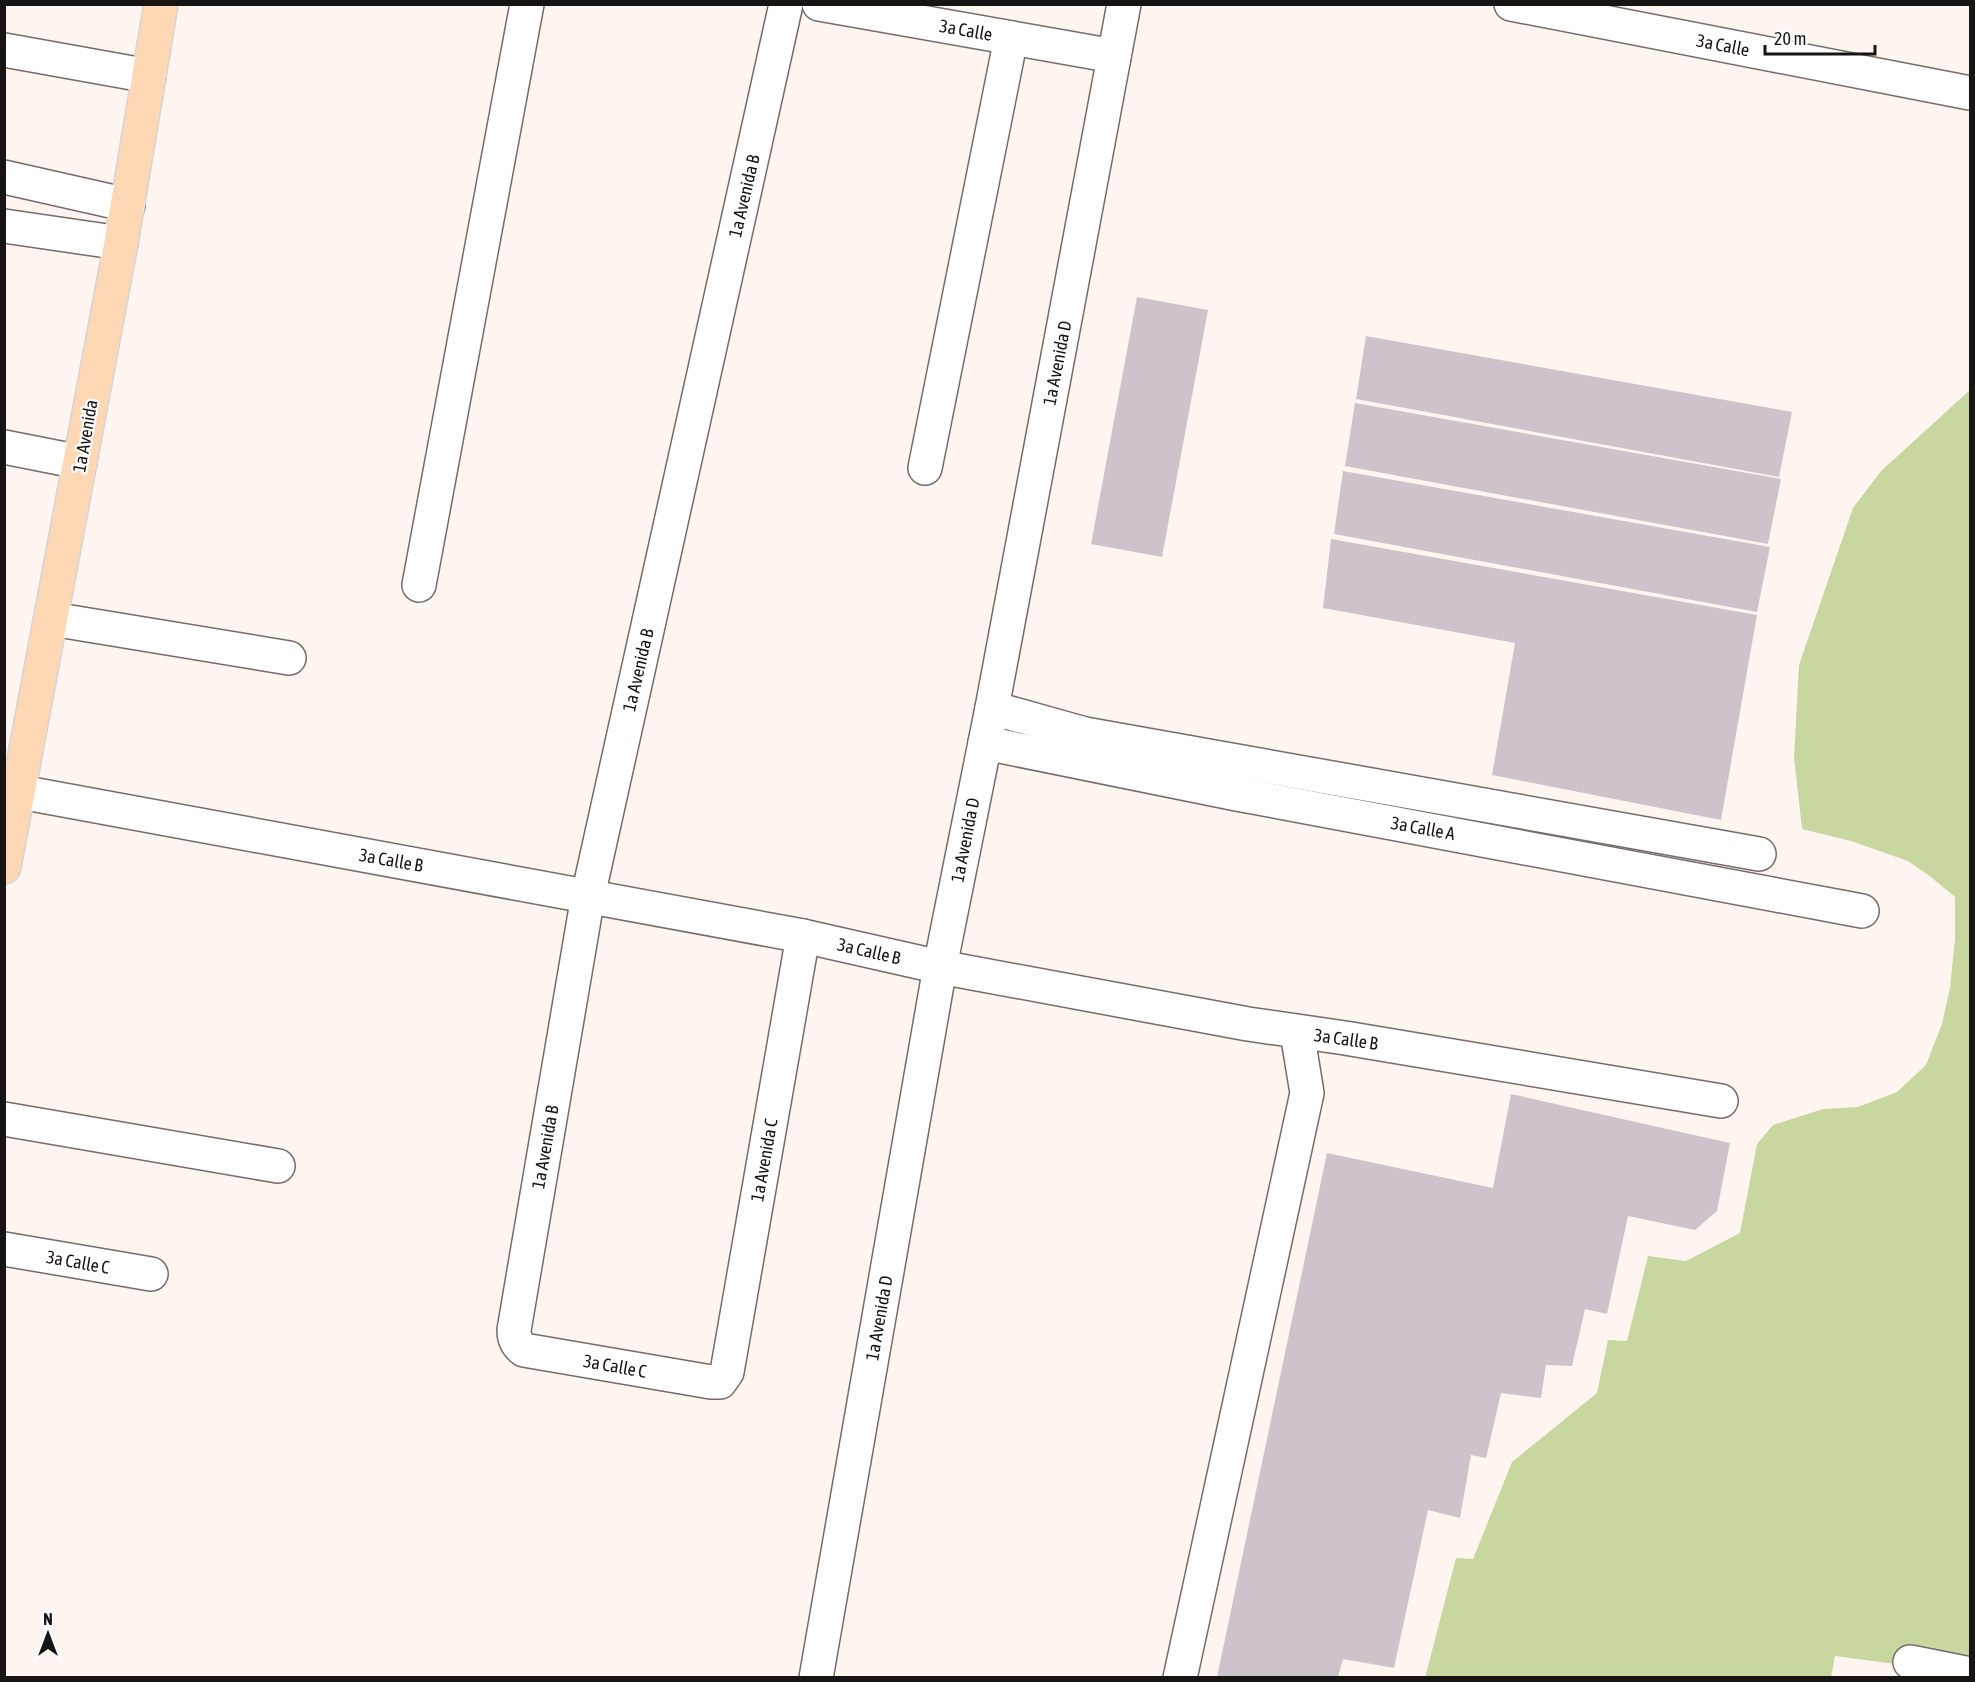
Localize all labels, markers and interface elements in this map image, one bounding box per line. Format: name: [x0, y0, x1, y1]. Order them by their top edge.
street label: 3a Calle: [938, 15, 994, 45]
scale bar: [1765, 18, 1874, 56]
text: 20 m: [1774, 28, 1806, 49]
street label: 3a Calle: [1695, 30, 1751, 60]
street label: 1a Avenida B: [724, 152, 764, 239]
street label: 1a Avenida D: [1039, 319, 1075, 407]
street label: 1a Avenida: [68, 398, 102, 474]
street label: 1a Avenida B: [618, 626, 658, 713]
street label: 1a Avenida D: [947, 796, 983, 884]
street label: 3a Calle A: [1389, 812, 1457, 844]
street label: 3a Calle B: [358, 844, 425, 876]
street label: 3a Calle B: [835, 934, 903, 969]
street label: 3a Calle B: [1313, 1024, 1380, 1054]
street label: 1a Avenida B: [527, 1103, 563, 1190]
street label: 1a Avenida C: [746, 1117, 782, 1203]
street label: 3a Calle C: [45, 1246, 111, 1278]
street label: 1a Avenida D: [861, 1274, 897, 1362]
street label: 3a Calle C: [582, 1350, 648, 1382]
north arrow: [18, 1604, 78, 1664]
text: N: [43, 1610, 53, 1628]

